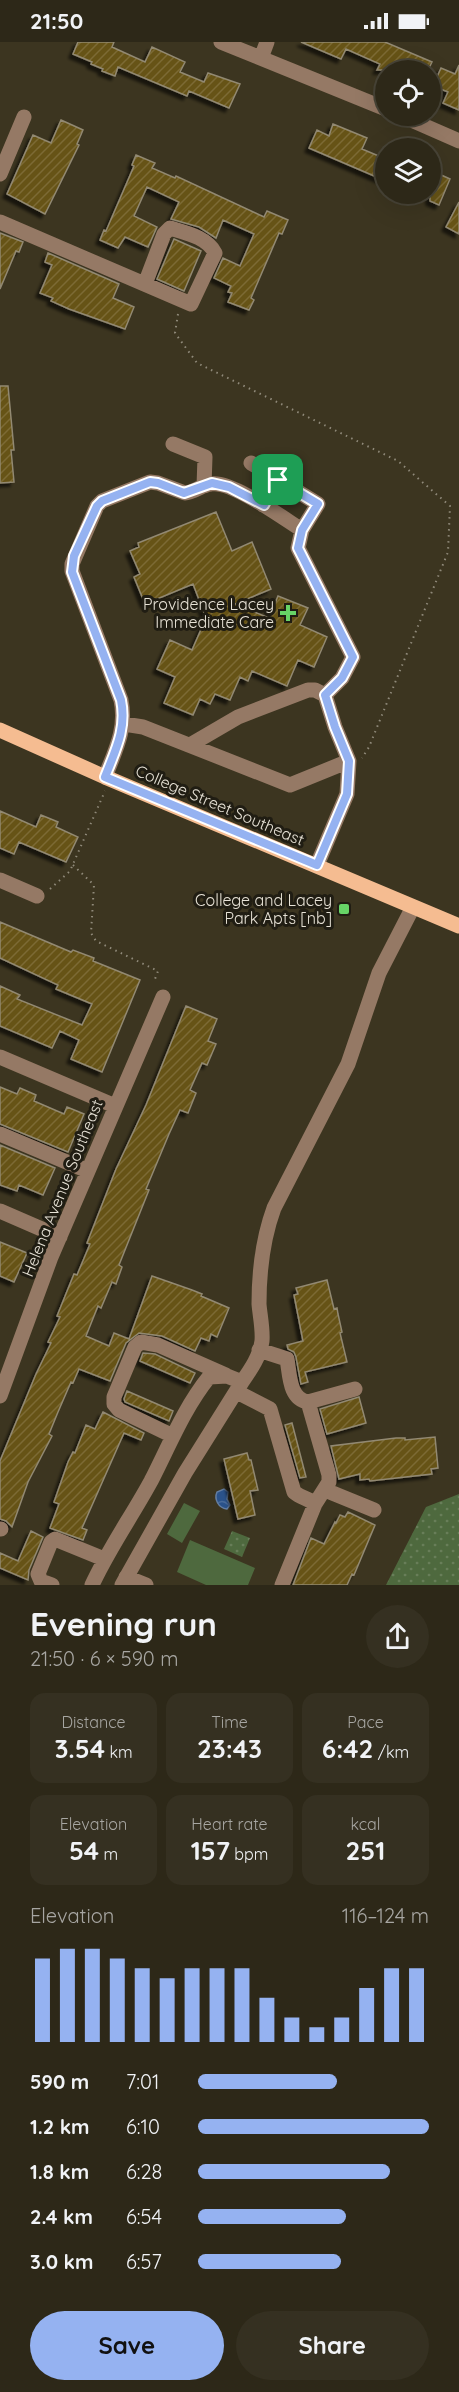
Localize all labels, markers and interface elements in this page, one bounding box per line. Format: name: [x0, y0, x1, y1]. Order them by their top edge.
text: 21:50: [30, 7, 83, 35]
map controls: [375, 60, 441, 204]
button: locate: [375, 60, 441, 126]
button: layers: [375, 138, 441, 204]
pin: [252, 454, 303, 505]
icon: arrive: [261, 463, 294, 496]
place label: Providence Lacey Immediate Care: [143, 594, 274, 632]
marker: Providence Lacey Immediate Care: [279, 604, 297, 622]
street label: College Street Southeast: [133, 760, 307, 850]
place label: College and Lacey Park Apts [nb]: [195, 890, 332, 928]
marker: College and Lacey Park Apts [nb]: [337, 902, 351, 916]
street label: Helena Avenue Southeast: [17, 1096, 107, 1280]
text: Evening run: [30, 1603, 217, 1644]
button: share: [366, 1605, 429, 1668]
text: 21:50 · 6 × 590 m: [30, 1646, 178, 1671]
text: Distance: [61, 1712, 126, 1732]
text: Time: [211, 1712, 248, 1732]
text: Pace: [347, 1712, 384, 1732]
text: 3.54: [54, 1732, 105, 1765]
text: 23:43: [197, 1732, 262, 1765]
text: 6:42: [322, 1732, 373, 1765]
text: km: [105, 1742, 133, 1762]
text: /km: [373, 1742, 409, 1762]
text: Elevation: [60, 1814, 127, 1834]
text: Heart rate: [191, 1814, 268, 1834]
text: kcal: [351, 1814, 380, 1834]
text: 54: [69, 1834, 99, 1867]
text: 157: [191, 1834, 230, 1867]
text: 251: [346, 1834, 385, 1867]
text: m: [99, 1844, 118, 1864]
text: bpm: [230, 1844, 268, 1864]
text: Elevation: [30, 1903, 114, 1928]
text: 116–124 m: [342, 1903, 429, 1928]
text: 590 m: [30, 2069, 89, 2094]
text: 7:01: [126, 2069, 159, 2094]
text: 1.2 km: [30, 2114, 90, 2139]
text: 6:10: [126, 2114, 160, 2139]
text: 1.8 km: [30, 2159, 89, 2184]
text: 6:28: [126, 2159, 162, 2184]
text: 2.4 km: [30, 2204, 93, 2229]
text: 6:54: [126, 2204, 162, 2229]
text: 3.0 km: [30, 2249, 93, 2274]
text: 6:57: [126, 2249, 162, 2274]
button: Save: [30, 2311, 224, 2380]
button: Share: [236, 2311, 429, 2380]

